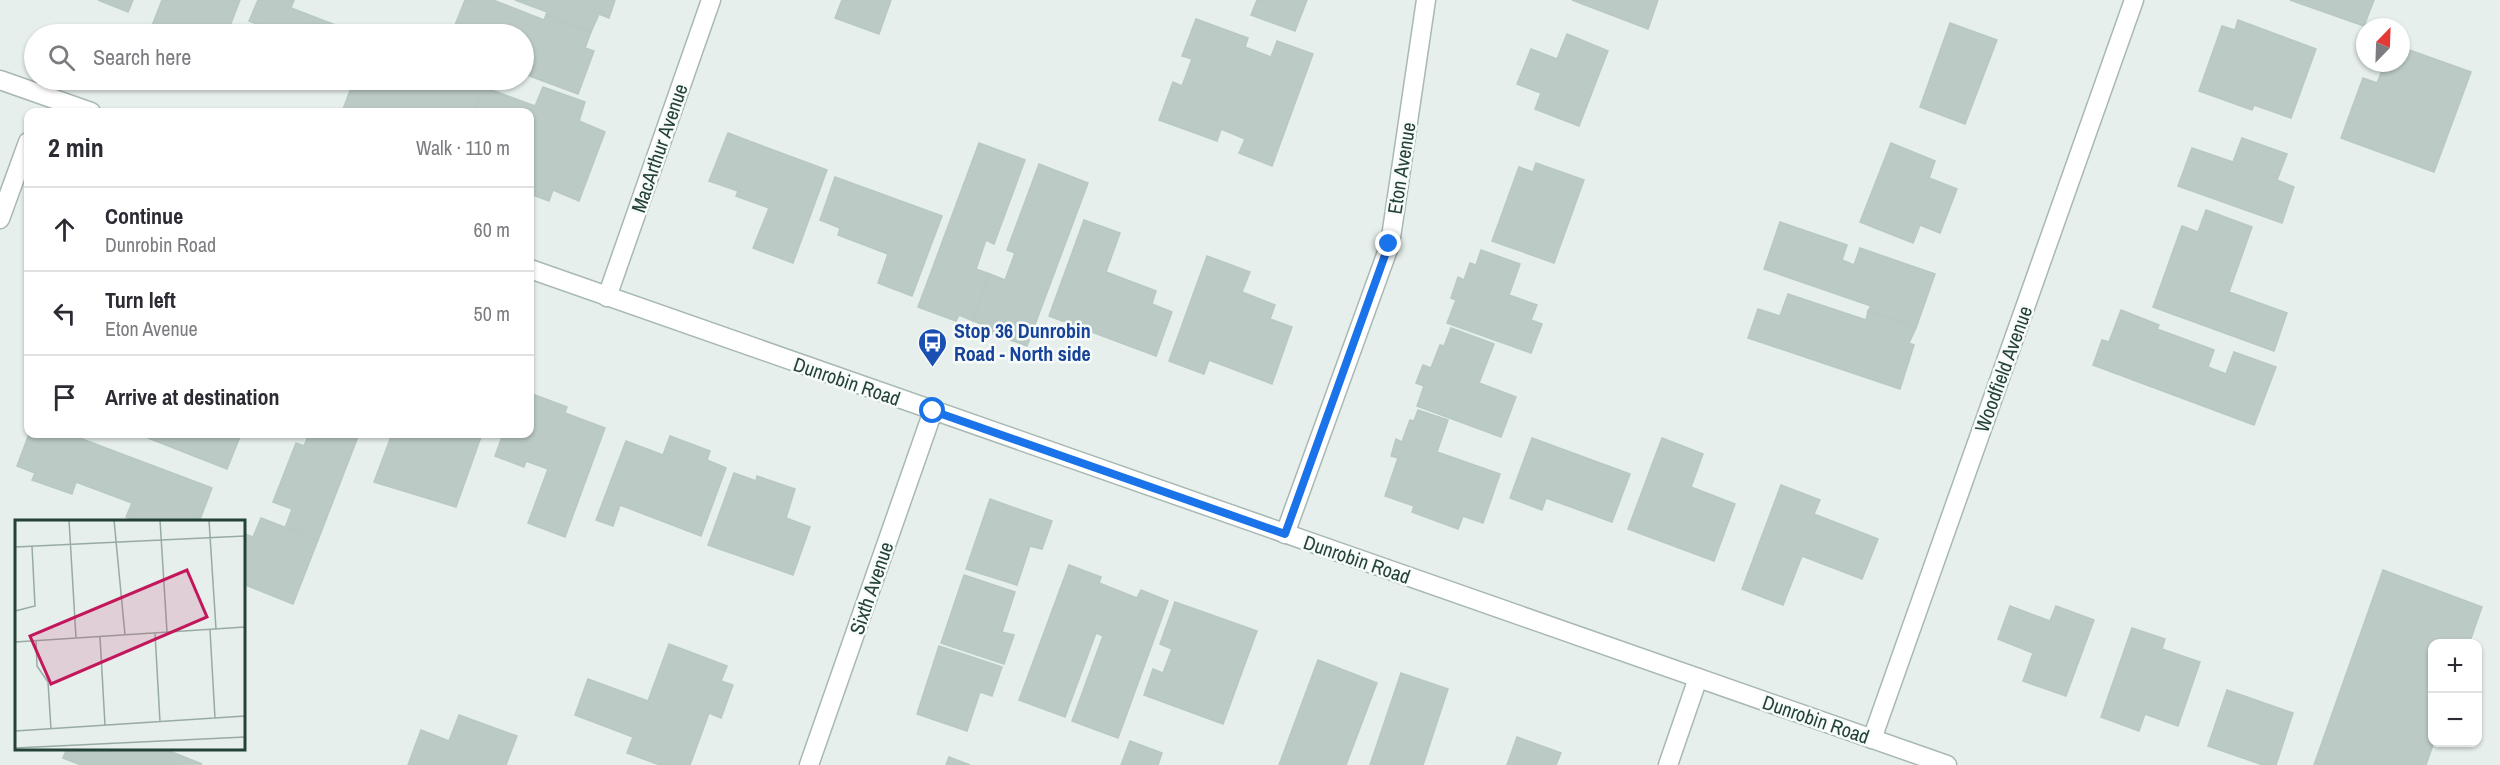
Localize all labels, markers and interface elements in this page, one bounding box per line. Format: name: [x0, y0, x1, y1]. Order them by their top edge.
north arrow: [2356, 18, 2410, 72]
search box: [24, 24, 534, 90]
icon: search: [45, 41, 78, 74]
text: Search here: [93, 42, 191, 72]
street label: MacArthur Avenue: [624, 80, 694, 216]
street label: Eton Avenue: [1380, 120, 1422, 216]
text: 2 min: [48, 130, 104, 165]
text: Walk · 110 m: [416, 134, 510, 161]
text: Continue: [105, 201, 183, 231]
icon: ahead: [48, 213, 81, 246]
text: 60 m: [474, 216, 510, 243]
route end: [1375, 230, 1401, 256]
text: Dunrobin Road: [105, 231, 216, 258]
text: Turn left: [105, 285, 176, 315]
icon: left: [48, 297, 81, 330]
text: 50 m: [474, 300, 510, 327]
street label: Woodfield Avenue: [1968, 302, 2038, 436]
text: Eton Avenue: [105, 315, 198, 342]
place label: Stop 36 Dunrobin Road - North side: [954, 317, 1091, 367]
bus stop icon: Stop 36 Dunrobin Road - North side: [917, 326, 949, 368]
street label: Dunrobin Road: [790, 350, 904, 412]
icon: arrive: [48, 381, 81, 414]
text: Arrive at destination: [105, 382, 279, 412]
route start: [919, 397, 945, 423]
inset map: [15, 520, 244, 750]
street label: Dunrobin Road: [1300, 528, 1414, 590]
street label: Sixth Avenue: [843, 538, 899, 638]
map controls: [2428, 639, 2482, 747]
button: +: [2428, 639, 2482, 693]
street label: Dunrobin Road: [1759, 688, 1873, 750]
button: −: [2428, 693, 2482, 747]

